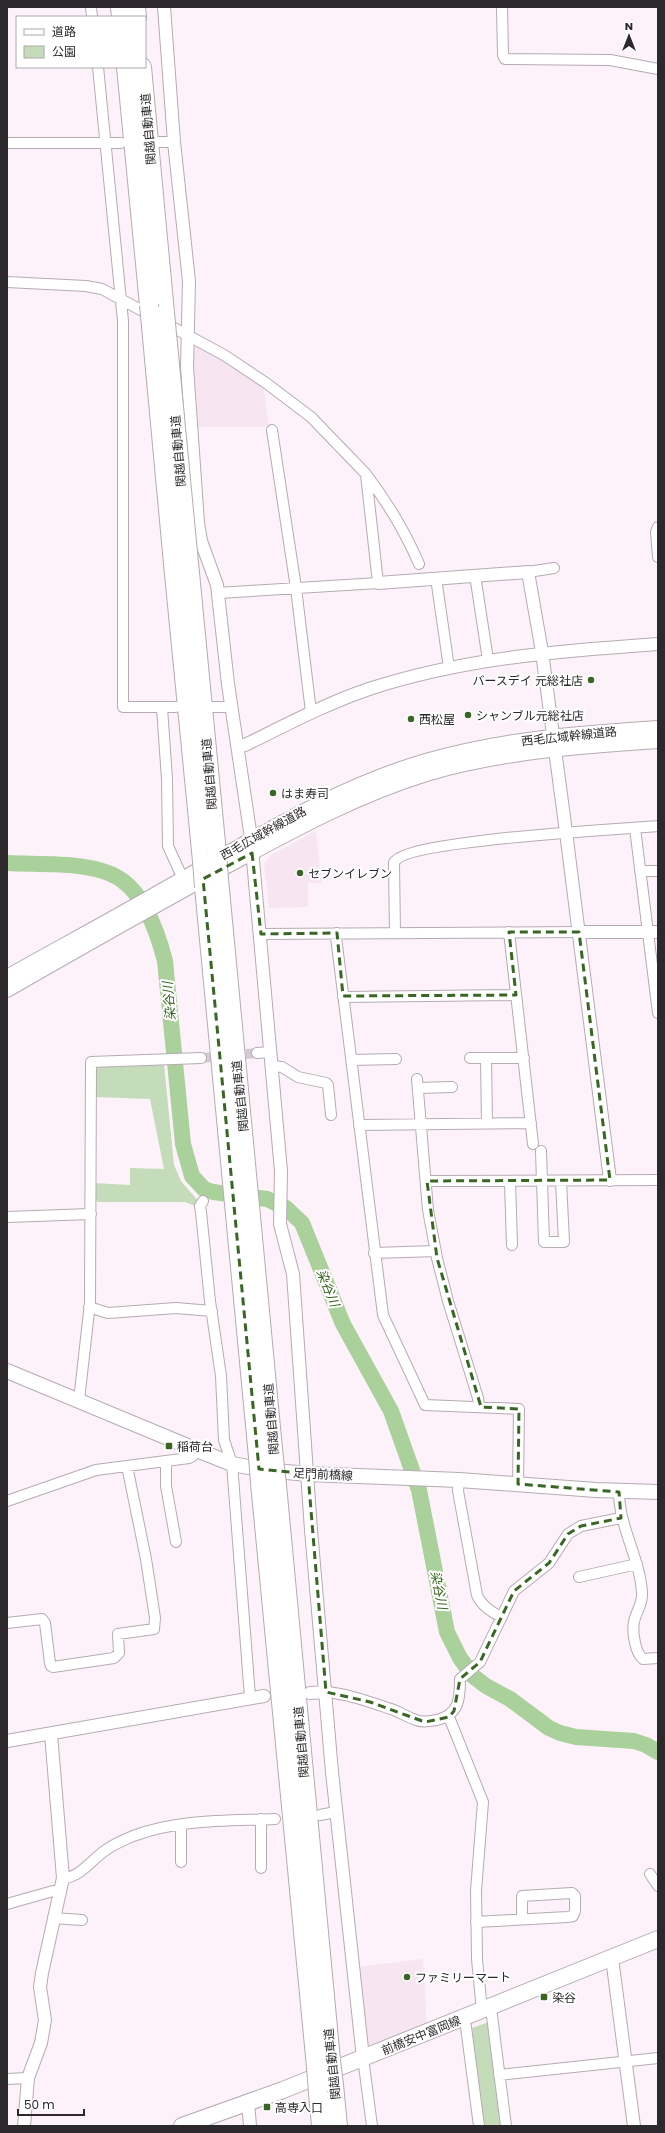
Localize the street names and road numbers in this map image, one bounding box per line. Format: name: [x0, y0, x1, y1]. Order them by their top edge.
street label: 関越自動車道: [136, 92, 160, 166]
street label: 関越自動車道: [166, 414, 190, 488]
street label: 西毛広域幹線道路: [520, 723, 618, 749]
street label: 関越自動車道: [197, 737, 221, 811]
street label: 西毛広域幹線道路: [217, 802, 309, 864]
street label: 関越自動車道: [228, 1059, 252, 1133]
street label: 関越自動車道: [259, 1382, 283, 1456]
street label: 足門前橋線: [293, 1464, 353, 1484]
street label: 関越自動車道: [289, 1705, 313, 1779]
street label: 前橋安中富岡線: [379, 2011, 463, 2059]
street label: 関越自動車道: [320, 2027, 344, 2101]

